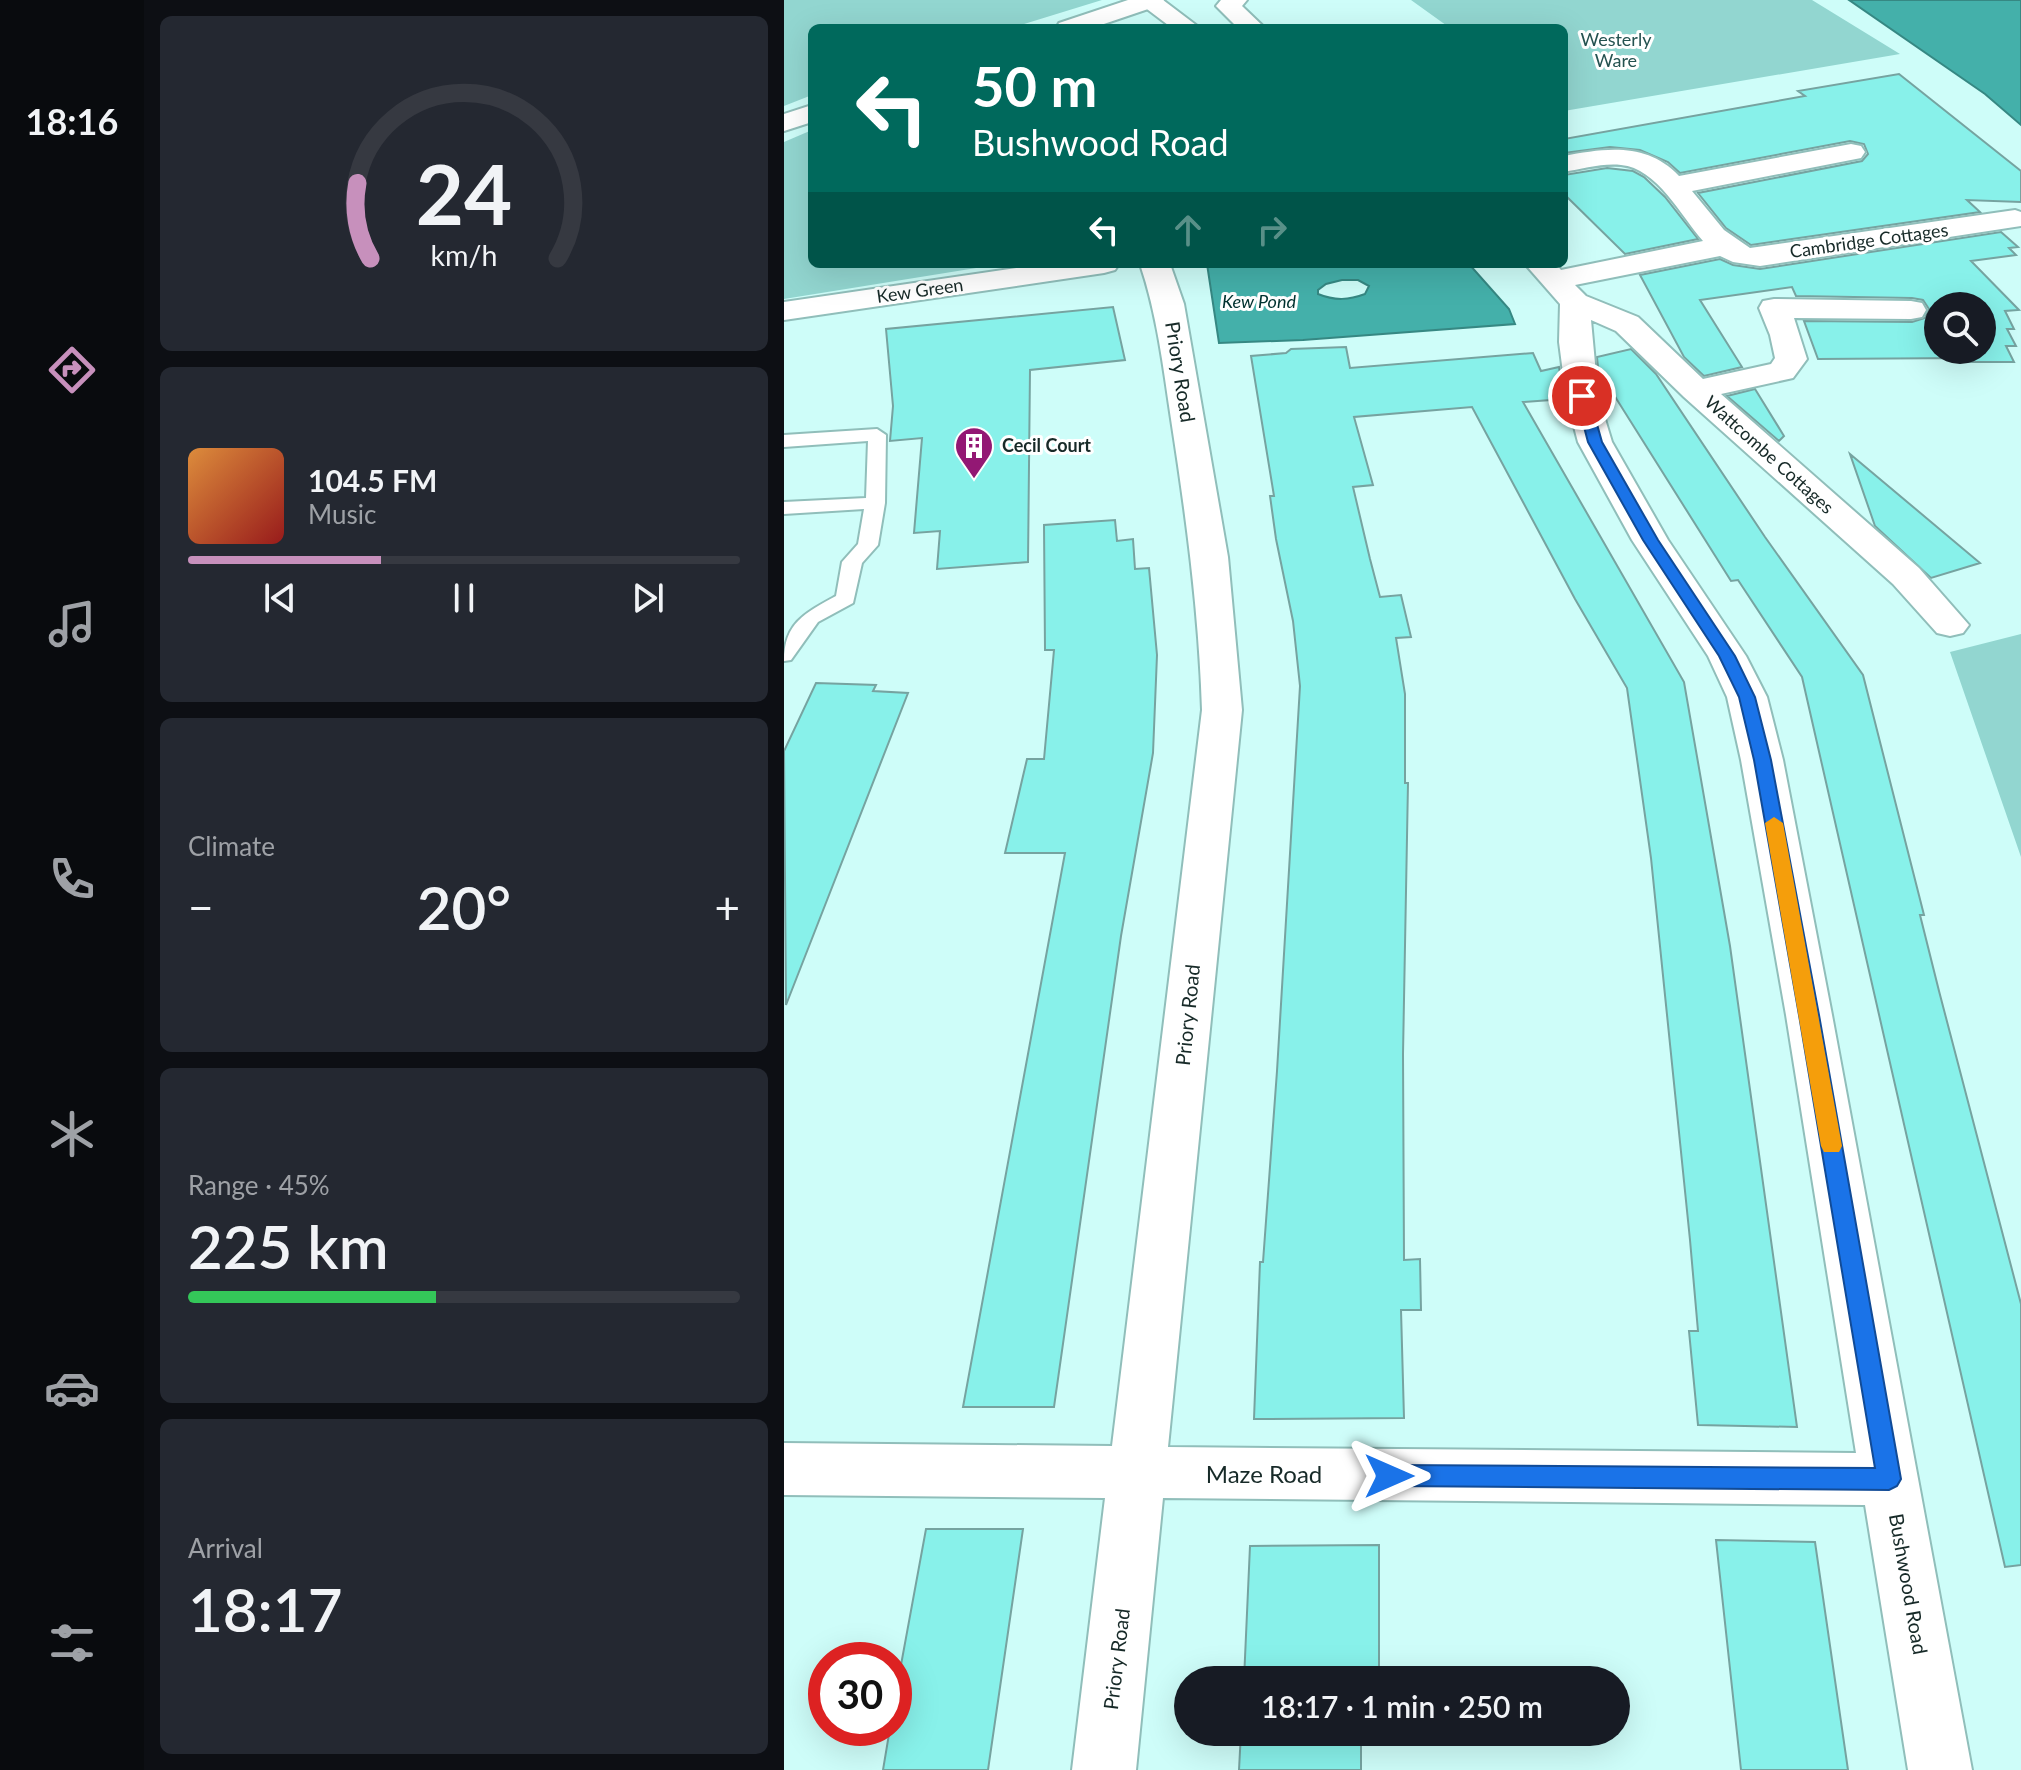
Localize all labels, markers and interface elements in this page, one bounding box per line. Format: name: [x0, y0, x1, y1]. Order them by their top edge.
park label: Westerly Ware: [1581, 28, 1652, 71]
text: 50 m: [972, 52, 1097, 119]
icon: left: [840, 56, 944, 160]
text: 18:16: [26, 99, 118, 143]
text: Bushwood Road: [972, 120, 1229, 164]
text: 24: [416, 143, 512, 243]
icon: left: [1082, 208, 1126, 252]
icon: ahead: [1166, 208, 1210, 252]
icon: right: [1250, 208, 1294, 252]
street label: Cambridge Cottages: [1788, 218, 1950, 262]
text: km/h: [431, 239, 497, 273]
street label: Kew Green: [875, 273, 965, 307]
water label: Kew Pond: [1222, 290, 1296, 312]
map controls: [1924, 292, 1996, 364]
button: search: [1924, 292, 1996, 364]
street label: Priory Road: [1161, 320, 1201, 424]
icon: directions: [44, 342, 100, 398]
pin: [1548, 362, 1616, 430]
icon: arrive: [1560, 374, 1604, 418]
street label: Wattcombe Cottages: [1701, 391, 1839, 518]
building icon: Cecil Court: [953, 425, 995, 480]
place label: Cecil Court: [1002, 434, 1091, 456]
text: 104.5 FM: [308, 462, 437, 498]
text: Music: [308, 498, 376, 530]
icon: previous: [258, 576, 302, 620]
icon: pause: [442, 576, 486, 620]
icon: next: [626, 576, 670, 620]
icon: music: [44, 596, 100, 652]
text: Climate: [188, 830, 275, 862]
icon: phone: [44, 851, 100, 907]
text: 20°: [417, 871, 511, 943]
text: −: [188, 881, 214, 933]
text: +: [714, 881, 740, 933]
street label: Priory Road: [1170, 963, 1204, 1067]
icon: climate: [44, 1106, 100, 1162]
text: Range · 45%: [188, 1169, 330, 1201]
text: 225 km: [188, 1210, 389, 1282]
icon: car: [44, 1360, 100, 1416]
position arrow: [1347, 1434, 1431, 1518]
street label: Maze Road: [1206, 1459, 1322, 1488]
street label: Bushwood Road: [1885, 1512, 1933, 1656]
text: Arrival: [188, 1532, 263, 1564]
text: 18:17: [188, 1573, 342, 1645]
street label: Priory Road: [1098, 1607, 1134, 1711]
icon: filters: [44, 1615, 100, 1671]
speed limit sign: 30: [808, 1642, 912, 1746]
text: 18:17 · 1 min · 250 m: [1261, 1688, 1543, 1724]

